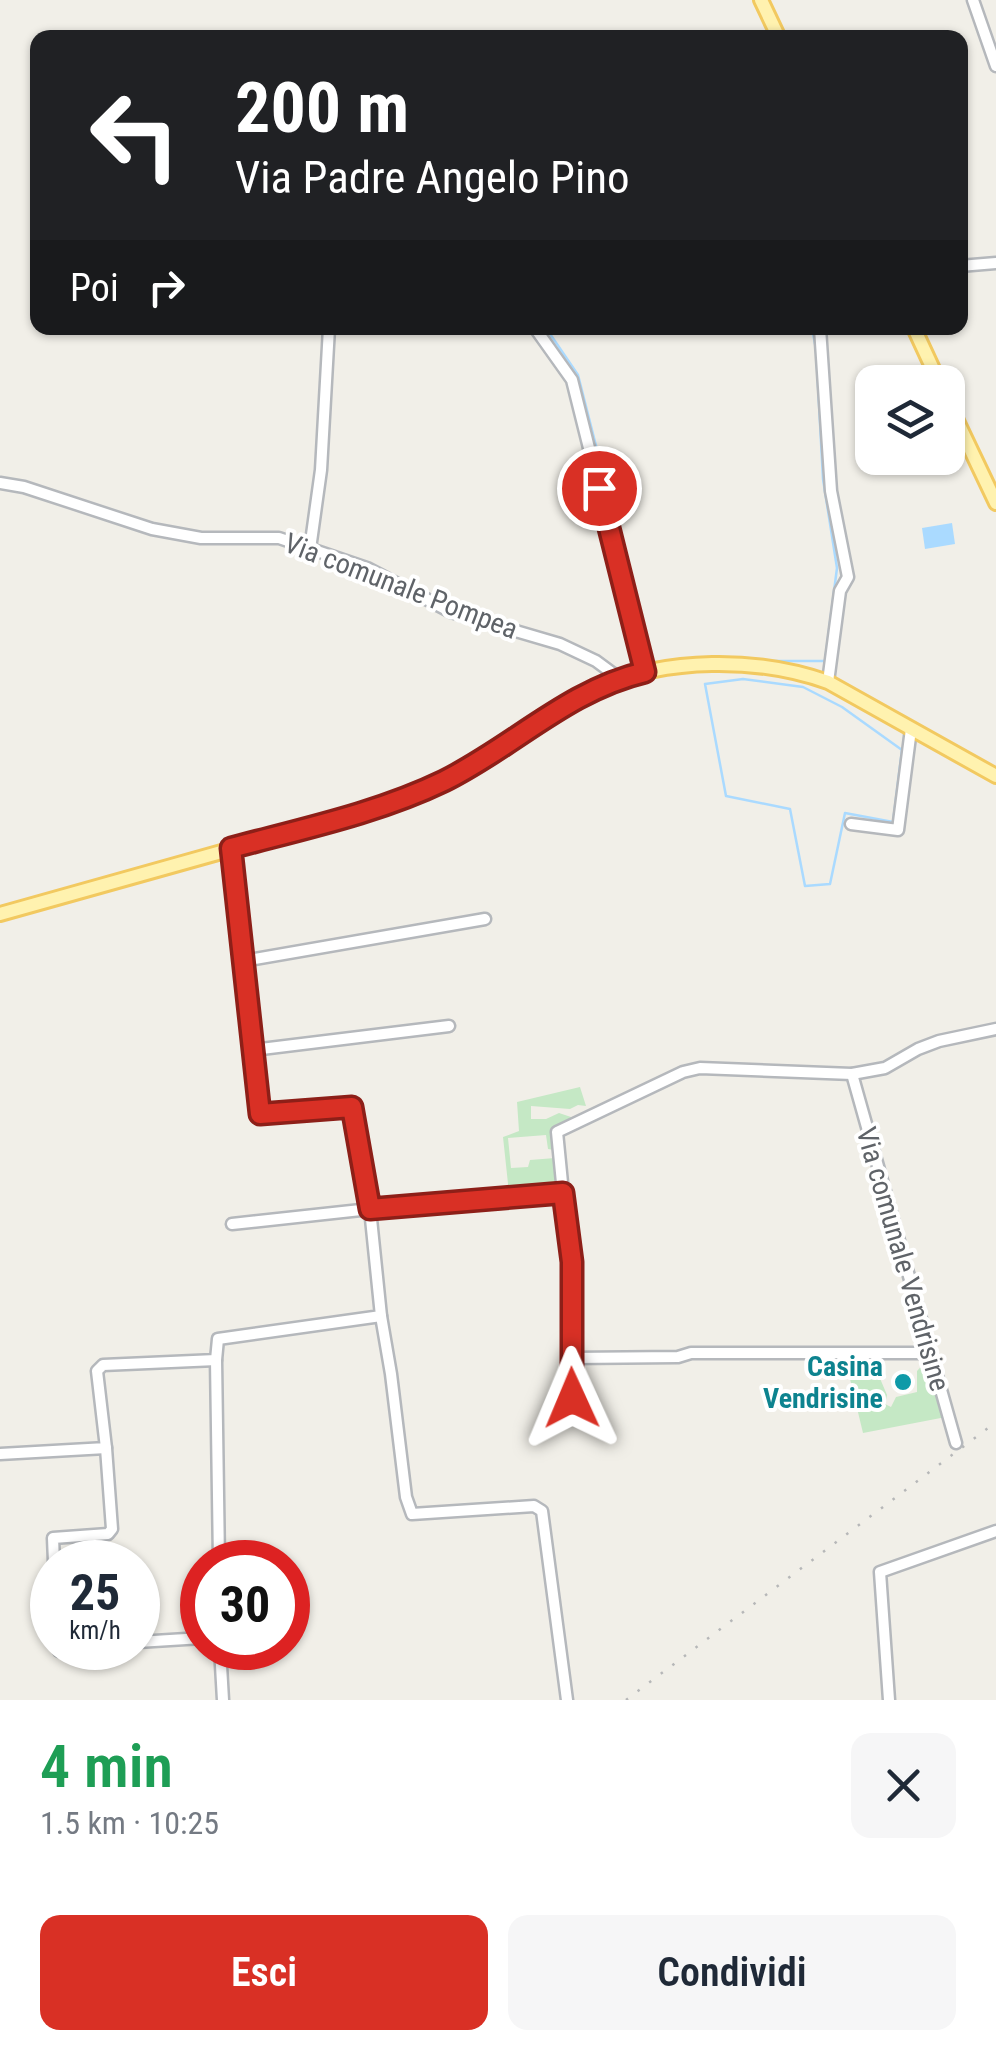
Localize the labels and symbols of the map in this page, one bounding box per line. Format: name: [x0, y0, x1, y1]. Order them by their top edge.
pin: [557, 446, 642, 531]
street label: Via comunale Pompea: [280, 526, 522, 646]
street label: Via comunale Vendrisine: [850, 1123, 956, 1395]
position arrow: [520, 1346, 624, 1450]
place label: Casina Vendrisine: [763, 1350, 883, 1415]
marker: Casina Vendrisine: [892, 1371, 914, 1393]
speed limit sign: 30: [180, 1540, 310, 1670]

